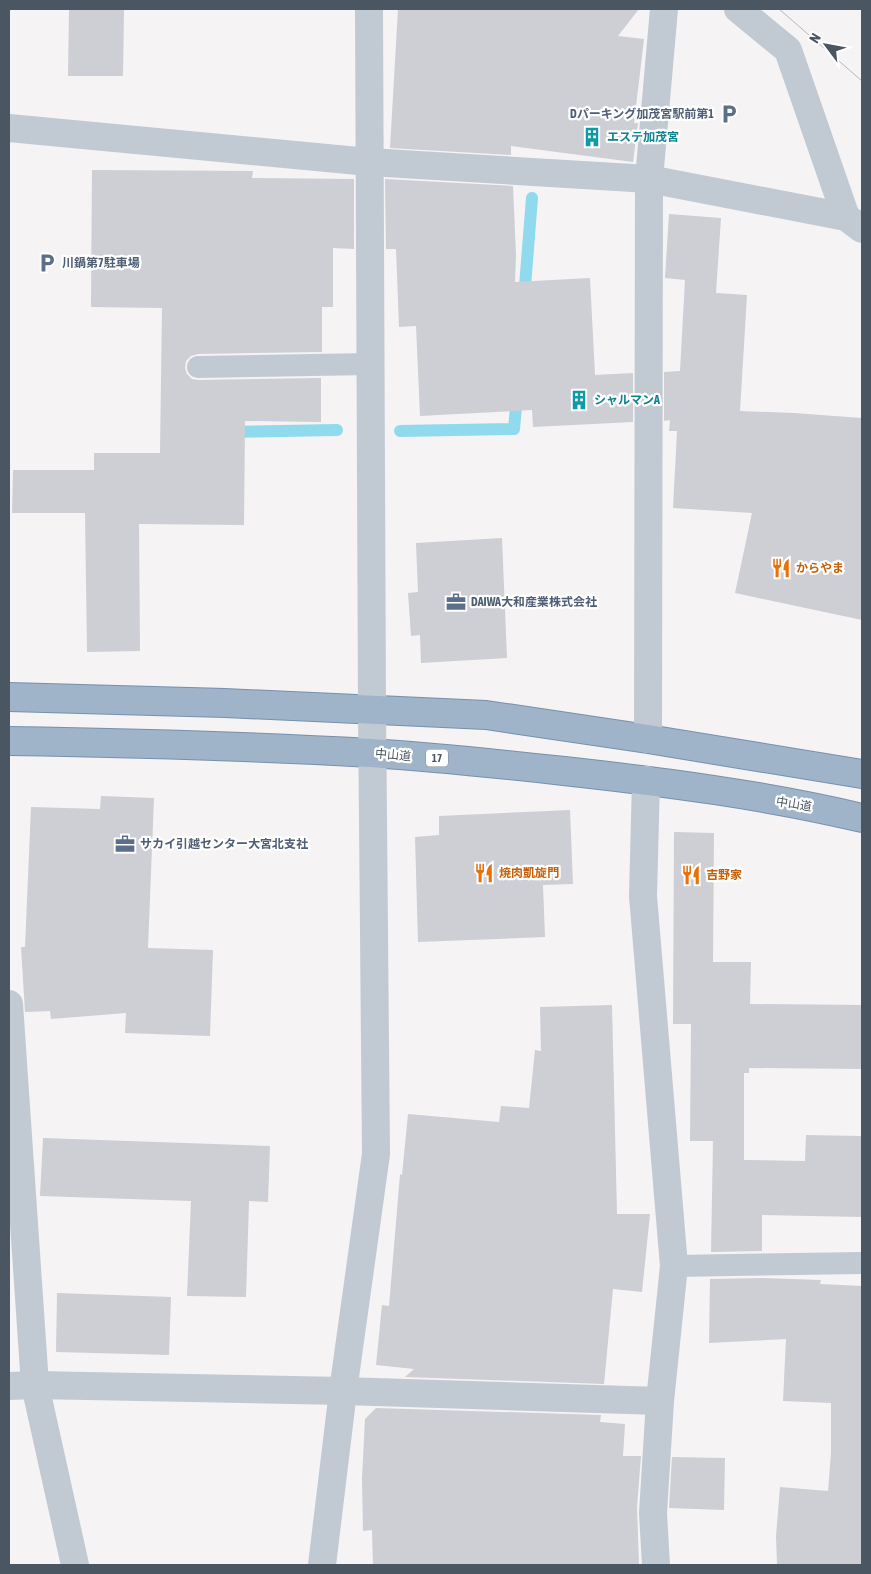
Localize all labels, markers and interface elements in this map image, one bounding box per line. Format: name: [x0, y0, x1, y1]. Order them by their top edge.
north arrow: [801, 20, 851, 70]
text: N: [806, 30, 824, 46]
parking icon: Dパーキング加茂宮駅前第1: [718, 103, 740, 125]
place label: Dパーキング加茂宮駅前第1: [570, 107, 714, 121]
building icon: エステ加茂宮: [581, 126, 603, 148]
place label: エステ加茂宮: [607, 130, 679, 144]
parking icon: 川鍋第7駐車場: [36, 252, 58, 274]
place label: 川鍋第7駐車場: [62, 256, 140, 270]
building icon: シャルマンA: [568, 389, 590, 411]
place label: シャルマンA: [594, 393, 660, 407]
restaurant icon: からやま: [770, 557, 792, 579]
place label: からやま: [796, 561, 844, 575]
office icon: DAIWA大和産業株式会社: [445, 591, 467, 613]
place label: DAIWA大和産業株式会社: [471, 595, 597, 609]
street label: 中山道: [374, 746, 412, 764]
road number: 17: [426, 750, 448, 766]
street label: 中山道: [775, 794, 813, 814]
office icon: サカイ引越センター大宮北支社: [114, 833, 136, 855]
place label: サカイ引越センター大宮北支社: [140, 837, 308, 851]
restaurant icon: 焼肉凱旋門: [473, 862, 495, 884]
restaurant icon: 吉野家: [680, 864, 702, 886]
place label: 焼肉凱旋門: [499, 866, 559, 880]
place label: 吉野家: [706, 868, 742, 882]

